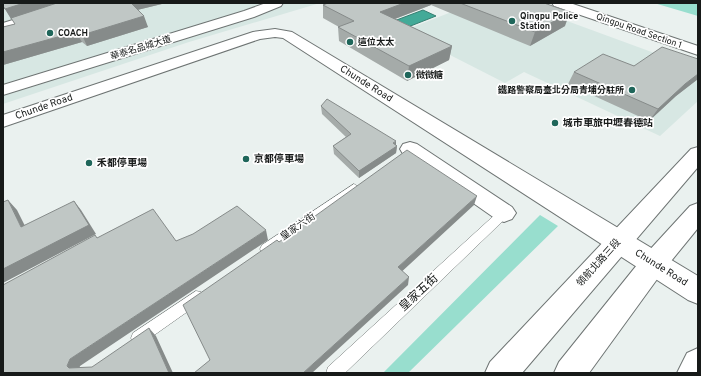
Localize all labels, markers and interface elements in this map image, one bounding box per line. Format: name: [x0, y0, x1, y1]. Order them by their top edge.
place label: Qingpu Police Station: [520, 11, 578, 32]
street label: Qingpu Road Section 1: [595, 11, 683, 51]
marker: Qingpu Police Station: [507, 16, 517, 26]
marker: COACH: [45, 28, 55, 38]
place label: COACH: [58, 28, 88, 39]
street label: 華泰名品城大道: [109, 33, 173, 62]
marker: 這位太太: [345, 37, 355, 47]
place label: 這位太太: [357, 37, 395, 48]
street label: Chunde Road: [337, 63, 395, 105]
place label: 微微糖: [416, 69, 443, 81]
marker: 微微糖: [403, 70, 413, 80]
place label: 鐵路警察局臺北分局青埔分駐所: [498, 84, 624, 96]
marker: 鐵路警察局臺北分局青埔分駐所: [627, 85, 637, 95]
street label: Chunde Road: [13, 91, 75, 123]
place label: 城市車旅中壢春德站: [563, 117, 653, 130]
marker: 城市車旅中壢春德站: [550, 118, 560, 128]
place label: 京都停車場: [254, 153, 304, 166]
marker: 京都停車場: [241, 154, 251, 164]
place label: 禾都停車場: [97, 157, 147, 170]
marker: 禾都停車場: [84, 158, 94, 168]
street label: 皇家六街: [278, 210, 318, 244]
street label: 領航北路三段: [574, 236, 624, 290]
street label: Chunde Road: [632, 247, 690, 289]
street label: 皇家五街: [396, 271, 442, 315]

